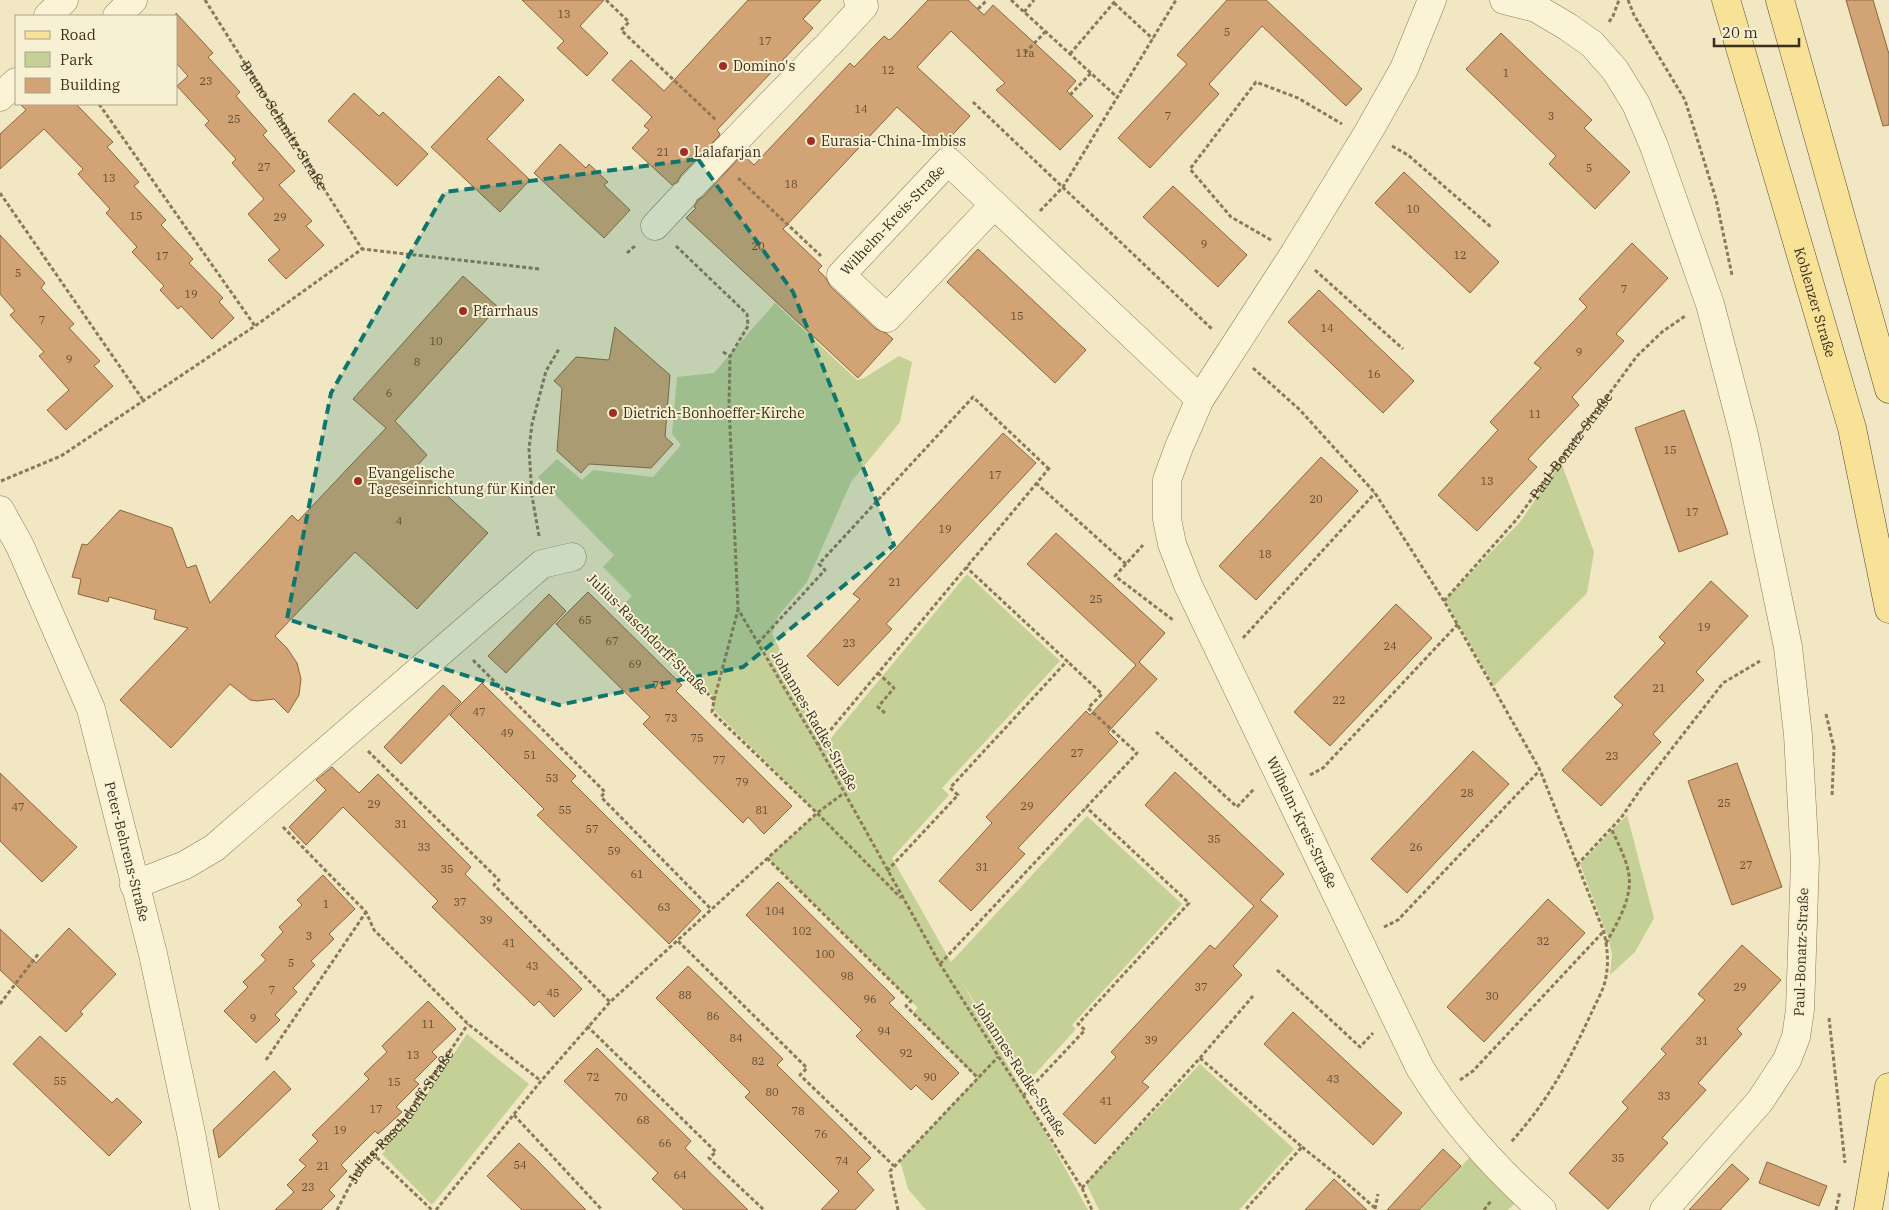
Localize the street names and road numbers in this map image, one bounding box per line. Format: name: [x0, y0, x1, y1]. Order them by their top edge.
street label: Bruno-Schmitz-Straße: [236, 57, 331, 193]
street label: Wilhelm-Kreis-Straße: [837, 161, 949, 279]
street label: Koblenzer Straße: [1790, 245, 1840, 359]
street label: Paul-Bonatz-Straße: [1526, 388, 1617, 503]
street label: Julius-Raschdorff-Straße: [583, 569, 713, 699]
street label: Johannes-Radke-Straße: [768, 648, 862, 794]
street label: Wilhelm-Kreis-Straße: [1263, 753, 1342, 892]
street label: Peter-Behrens-Straße: [101, 780, 153, 923]
street label: Paul-Bonatz-Straße: [1790, 887, 1812, 1017]
street label: Johannes-Radke-Straße: [969, 998, 1071, 1140]
street label: Julius-Raschdorff-Straße: [344, 1046, 458, 1186]

